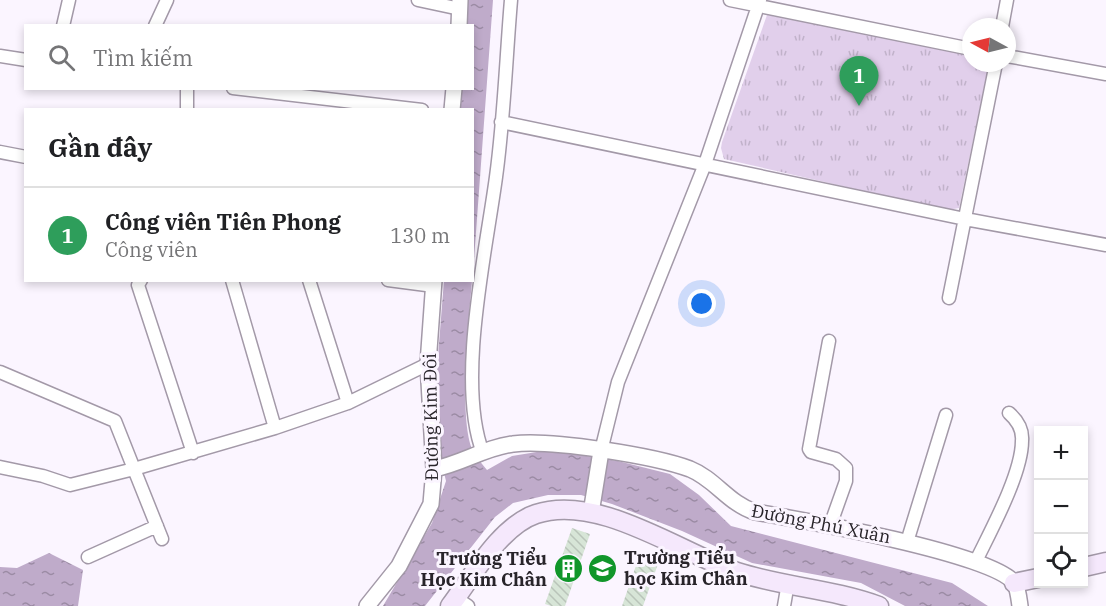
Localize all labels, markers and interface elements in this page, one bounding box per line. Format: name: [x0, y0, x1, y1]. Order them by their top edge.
north arrow: [962, 18, 1016, 72]
search box: [24, 24, 474, 90]
icon: search: [45, 41, 78, 74]
text: Tìm kiếm: [93, 43, 193, 72]
pin: 1: [840, 57, 878, 106]
text: Gần đây: [48, 130, 152, 164]
text: Công viên Tiên Phong: [105, 207, 341, 236]
text: 1: [62, 222, 74, 249]
text: 130 m: [390, 222, 450, 249]
text: Công viên: [105, 236, 198, 263]
your location: [687, 289, 716, 318]
street label: Đường Kim Đôi: [418, 353, 443, 481]
map controls: [1034, 426, 1088, 588]
button: +: [1034, 426, 1088, 480]
button: −: [1034, 480, 1088, 534]
street label: Đường Phú Xuân: [749, 499, 893, 548]
button: locate: [1034, 534, 1088, 588]
place label: Trường Tiểu học Kim Chân: [624, 546, 748, 590]
place label: Trường Tiểu Học Kim Chân: [421, 547, 547, 591]
school or university icon: Trường Tiểu học Kim Chân: [587, 552, 619, 584]
building icon: Trường Tiểu Học Kim Chân: [552, 553, 584, 585]

